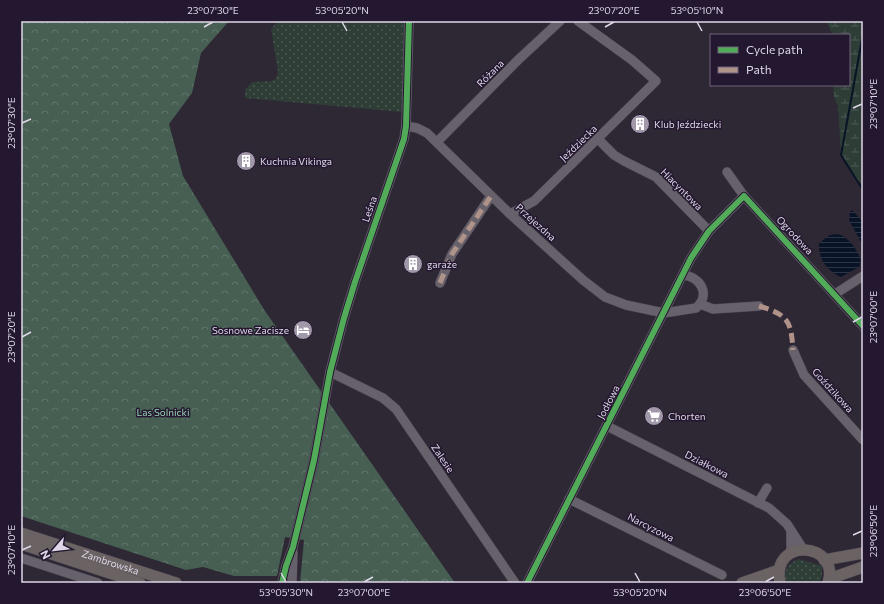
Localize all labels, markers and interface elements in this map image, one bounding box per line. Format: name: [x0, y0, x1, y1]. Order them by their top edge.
text: 23°07'30"E: [187, 4, 239, 16]
text: 53°05'20"N: [315, 4, 369, 16]
text: 23°07'20"E: [588, 4, 640, 16]
text: 53°05'10"N: [671, 4, 723, 16]
legend: [710, 34, 850, 86]
text: Cycle path: [746, 42, 803, 56]
street label: Różana: [474, 57, 506, 89]
text: Path: [746, 62, 772, 76]
text: 23°07'10"E: [867, 79, 879, 129]
text: 23°07'30"E: [5, 97, 17, 149]
building icon: Klub Jeździecki: [629, 113, 651, 135]
place label: Klub Jeździecki: [654, 118, 721, 130]
street label: Jeździecka: [557, 122, 599, 164]
building icon: Kuchnia Vikinga: [235, 150, 257, 172]
place label: Kuchnia Vikinga: [260, 155, 332, 167]
street label: Hiacyntowa: [659, 166, 705, 212]
street label: Leśna: [359, 195, 379, 223]
street label: Przejezdna: [513, 201, 559, 243]
street label: Ogrodowa: [774, 213, 816, 257]
building icon: garaże: [402, 253, 424, 275]
place label: garaże: [427, 258, 457, 270]
text: 23°07'00"E: [867, 291, 879, 343]
text: 23°07'20"E: [5, 311, 17, 363]
hotel icon: Sosnowe Zacisze: [292, 319, 314, 341]
place label: Sosnowe Zacisze: [212, 324, 289, 336]
street label: Goździkowa: [810, 365, 856, 415]
street label: Jodłowa: [594, 383, 622, 421]
supermarket icon: Chorten: [643, 405, 665, 427]
park label: Las Solnicki: [136, 406, 190, 418]
place label: Chorten: [668, 410, 706, 422]
street label: Zalesie: [429, 441, 457, 475]
street label: Działkowa: [683, 448, 731, 480]
text: 23°06'50"E: [867, 505, 879, 557]
street label: Narcyzowa: [626, 510, 676, 544]
text: 23°07'10"E: [5, 525, 17, 575]
north arrow: [34, 530, 74, 570]
street label: Zambrowska: [80, 547, 141, 577]
text: N: [37, 548, 52, 562]
text: 53°05'30"N: [259, 586, 313, 598]
text: 23°07'00"E: [338, 586, 390, 598]
text: 53°05'20"N: [613, 586, 667, 598]
text: 23°06'50"E: [739, 586, 791, 598]

